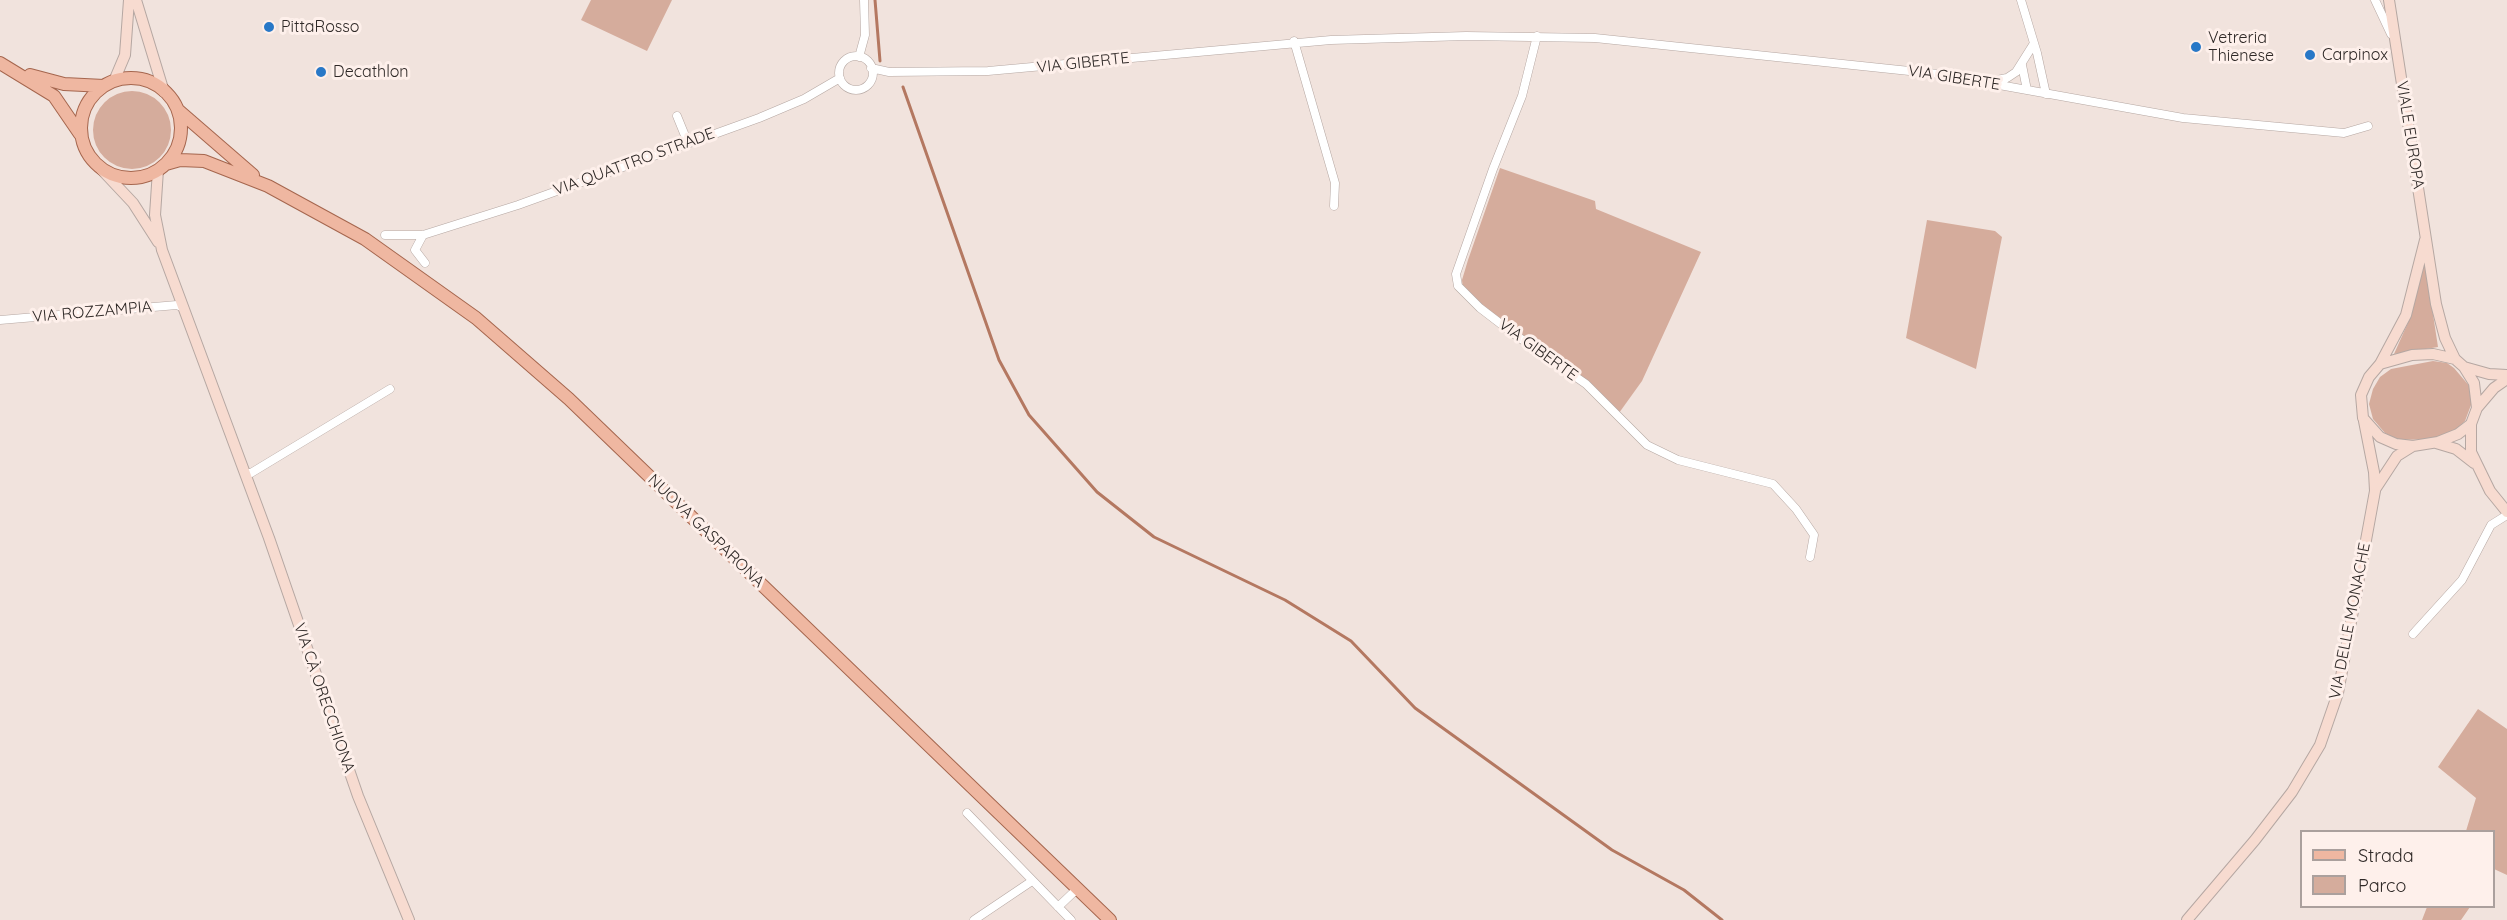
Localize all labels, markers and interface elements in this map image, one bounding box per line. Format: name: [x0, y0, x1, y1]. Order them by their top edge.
place label: PittaRosso: [281, 17, 359, 37]
marker: PittaRosso: [262, 20, 276, 34]
place label: Vetreria Thienese: [2208, 28, 2274, 66]
marker: Vetreria Thienese: [2189, 40, 2203, 54]
place label: Carpinox: [2322, 45, 2388, 65]
marker: Carpinox: [2303, 48, 2317, 62]
street label: VIA GIBERTE: [1036, 49, 1130, 77]
street label: VIA GIBERTE: [1906, 61, 2002, 95]
place label: Decathlon: [333, 62, 409, 82]
marker: Decathlon: [314, 65, 328, 79]
street label: VIALE EUROPA: [2392, 79, 2428, 191]
street label: VIA QUATTRO STRADE: [551, 124, 717, 200]
street label: VIA ROZZAMPIA: [31, 297, 153, 327]
street label: VIA GIBERTE: [1495, 315, 1581, 385]
street label: NUOVA GASPARONA: [644, 470, 768, 592]
street label: VIA DELLE MONACHE: [2325, 541, 2375, 701]
street label: VIA CÀ ORECCHIONA: [289, 621, 359, 775]
legend: [2300, 830, 2495, 908]
text: Strada: [2358, 844, 2414, 867]
text: Parco: [2358, 874, 2406, 897]

